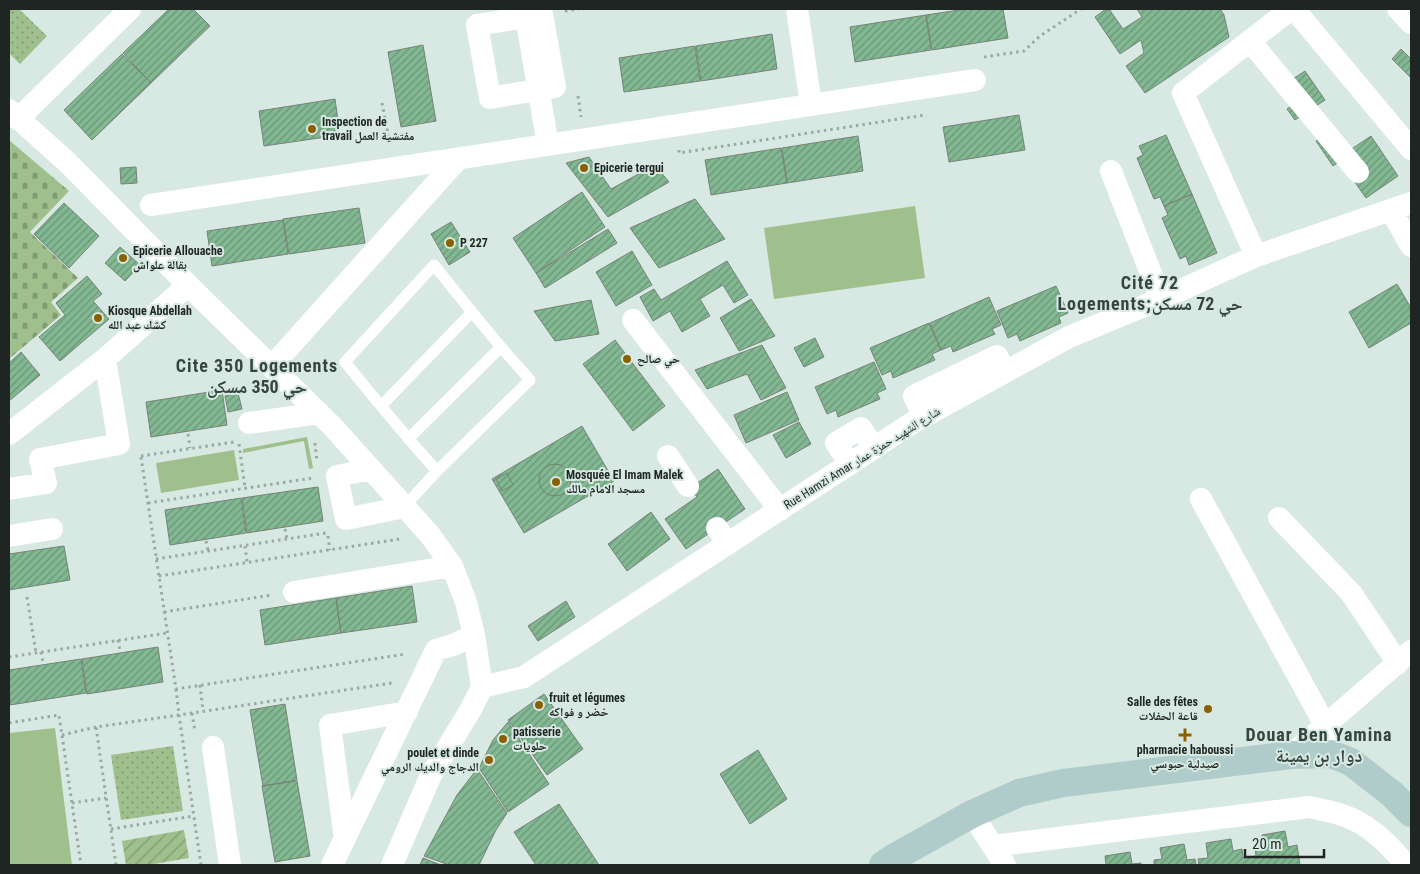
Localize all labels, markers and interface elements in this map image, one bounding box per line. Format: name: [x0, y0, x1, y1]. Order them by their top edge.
place label: Inspection de travail مفتشية العمل: [322, 115, 415, 144]
marker: Inspection de travail مفتشية العمل: [306, 123, 318, 135]
place label: Epicerie tergui: [594, 161, 664, 175]
marker: Epicerie tergui: [578, 162, 590, 174]
place label: P 227: [460, 236, 488, 250]
marker: P 227: [444, 237, 456, 249]
place label: Epicerie Allouache بقالة علواش: [133, 244, 223, 273]
marker: Epicerie Allouache بقالة علواش: [117, 252, 129, 264]
district label: Cité 72 Logements;حي 72 مسكن: [1057, 272, 1243, 318]
place label: Kiosque Abdellah كشك عبد الله: [108, 304, 192, 332]
marker: Kiosque Abdellah كشك عبد الله: [92, 312, 104, 324]
place label: حي صالح: [637, 352, 680, 369]
marker: حي صالح: [621, 353, 633, 365]
district label: Cite 350 Logements حي 350 مسكن: [176, 355, 338, 401]
street label: Rue Hamzi Amar شارع الشهيد حمزة عمار: [781, 404, 943, 513]
place label: Mosquée El Imam Malek مسجد الامام مالك: [566, 468, 683, 497]
marker: Mosquée El Imam Malek مسجد الامام مالك: [550, 476, 562, 488]
place label: fruit et légumes خضر و فواكه: [549, 691, 626, 719]
place label: Salle des fêtes قاعة الحفلات: [1127, 695, 1199, 723]
marker: fruit et légumes خضر و فواكه: [533, 699, 545, 711]
marker: Salle des fêtes قاعة الحفلات: [1202, 703, 1214, 715]
district label: Douar Ben Yamina دوار بن يمينة: [1245, 724, 1393, 767]
place label: patisserie حلويات: [513, 725, 561, 753]
marker: pharmacie haboussi صيدلية حبوسي: [1179, 729, 1191, 741]
marker: patisserie حلويات: [497, 733, 509, 745]
place label: pharmacie haboussi صيدلية حبوسي: [1137, 743, 1233, 774]
place label: poulet et dinde الدجاج والديك الرومي: [381, 746, 479, 777]
marker: poulet et dinde الدجاج والديك الرومي: [483, 754, 495, 766]
scale bar: [1245, 826, 1324, 858]
text: 20 m: [1252, 835, 1282, 853]

